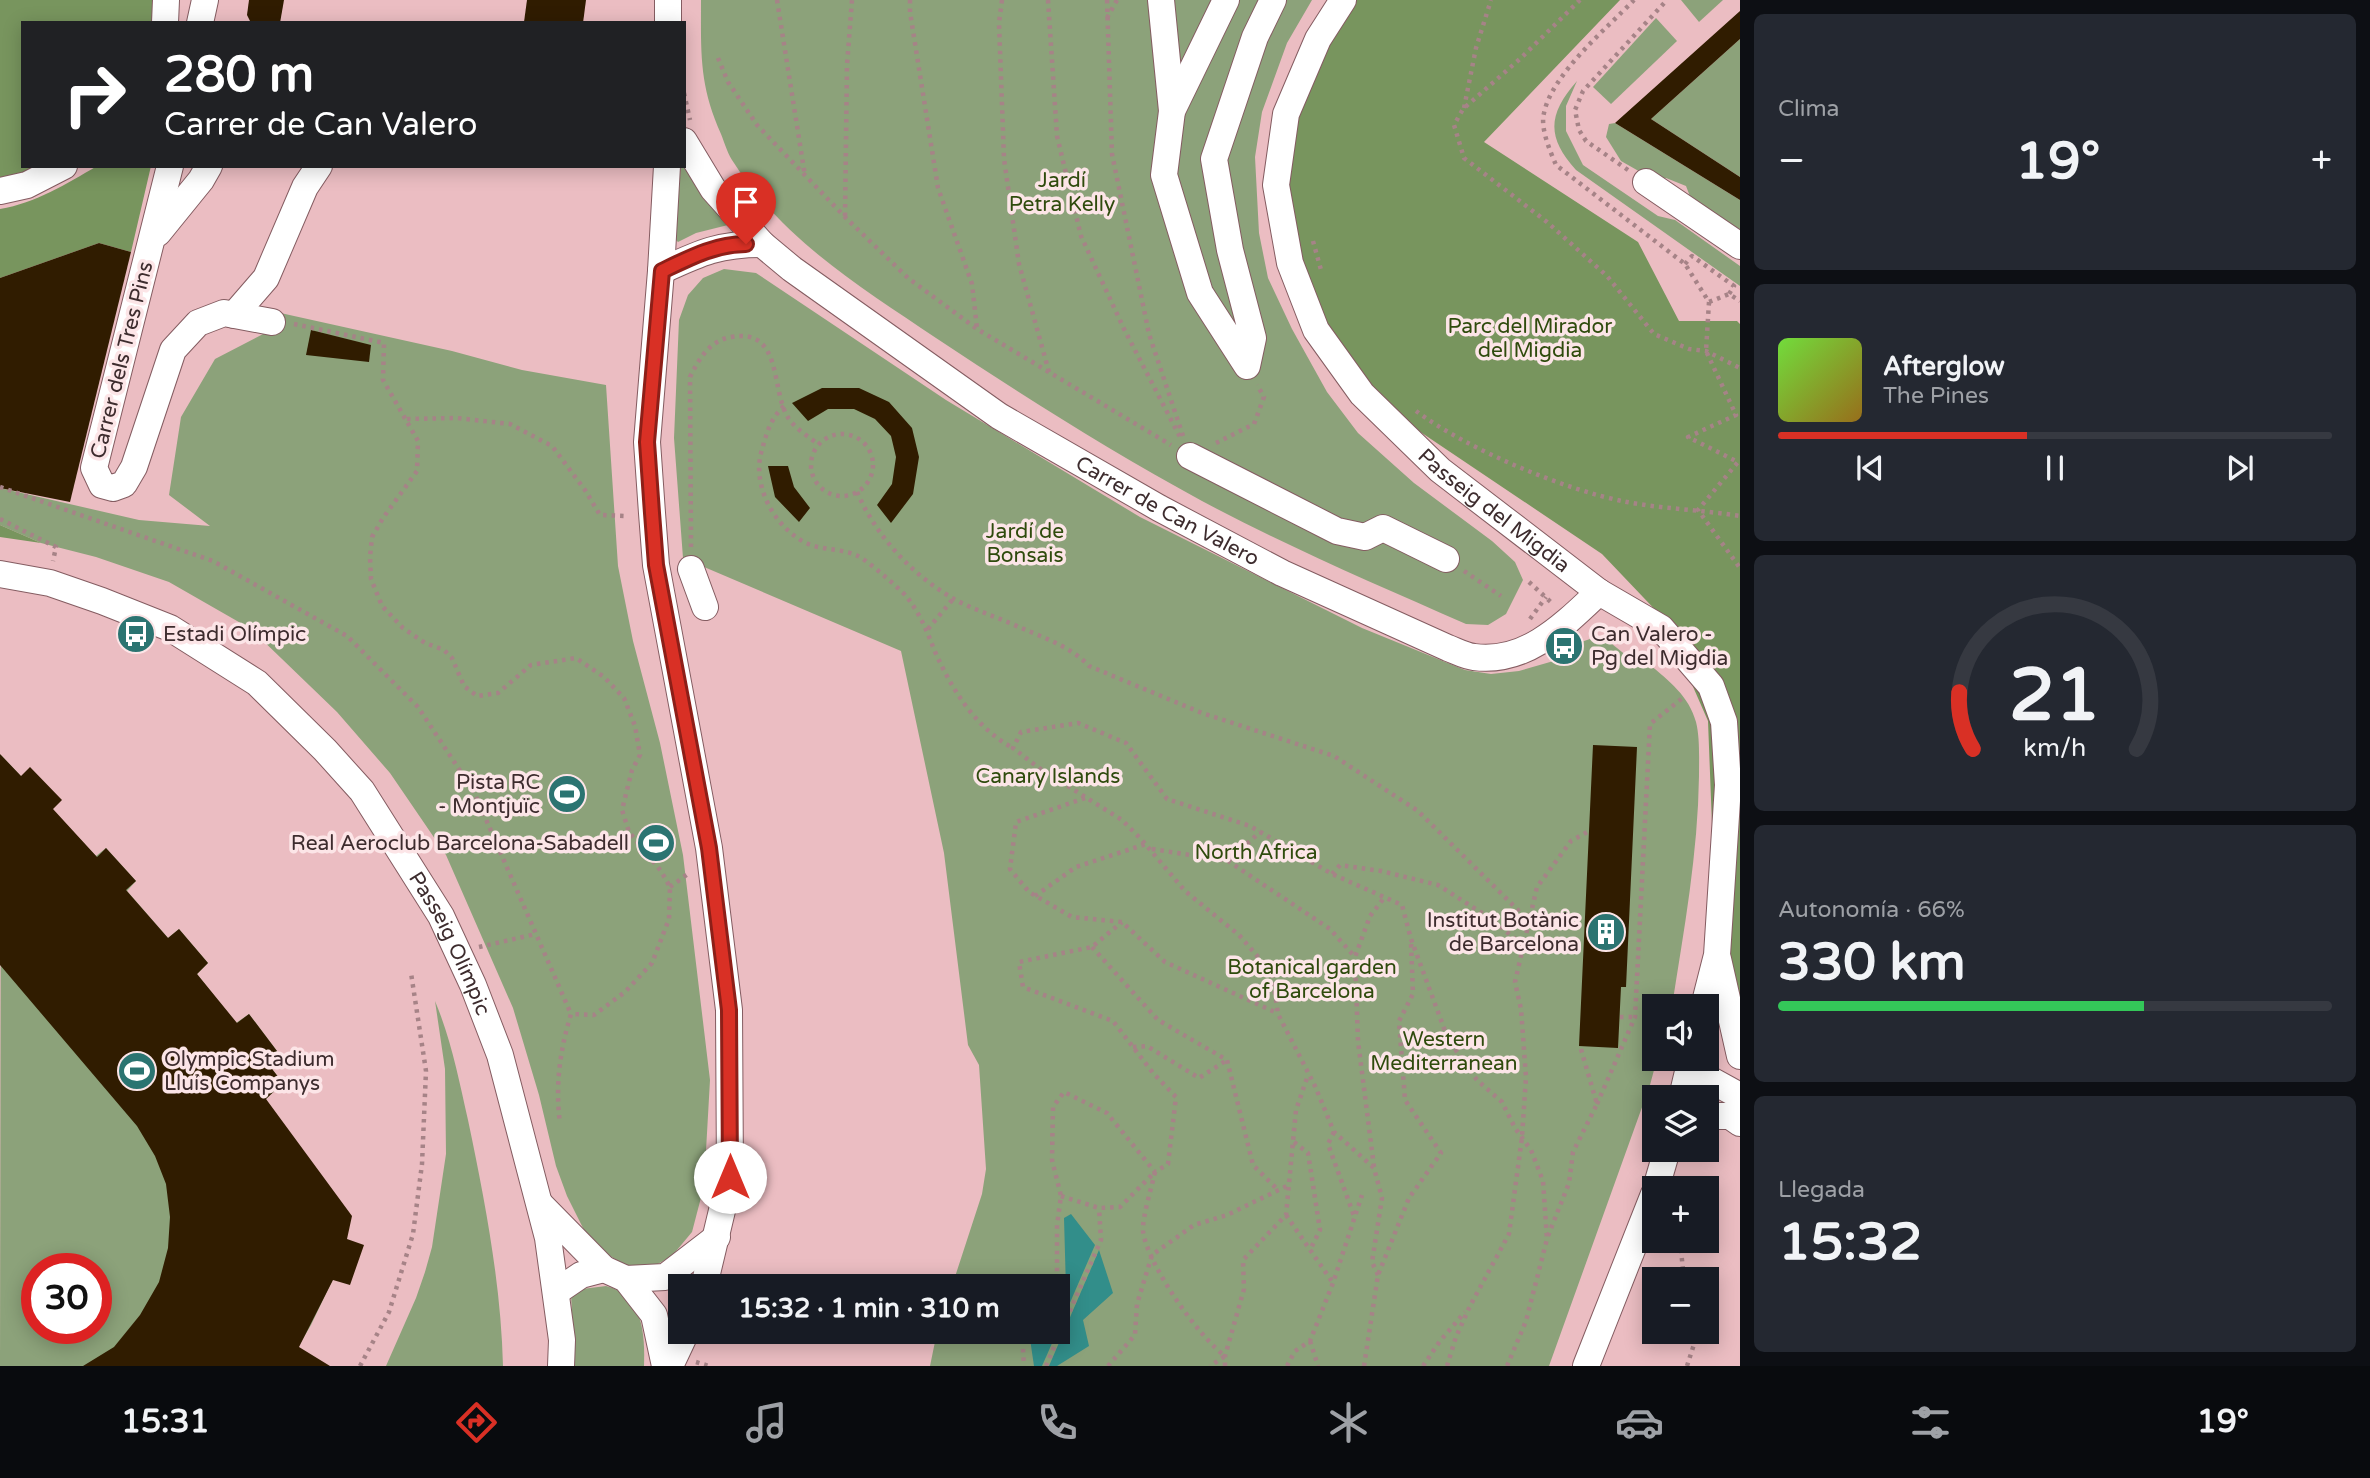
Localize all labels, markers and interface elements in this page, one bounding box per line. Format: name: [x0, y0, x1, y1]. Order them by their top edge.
text: 280 m: [164, 46, 314, 105]
icon: right: [49, 49, 140, 140]
text: Clima: [1778, 95, 1839, 123]
text: Carrer de Can Valero: [164, 106, 477, 144]
text: 19°: [2015, 130, 2100, 193]
text: −: [1778, 138, 1805, 184]
text: +: [2311, 138, 2332, 184]
park label: Jardí Petra Kelly: [1009, 168, 1115, 217]
pin: [716, 172, 776, 244]
icon: arrive: [727, 183, 765, 221]
street label: Carrer dels Tres Pins: [85, 259, 159, 461]
park label: Parc del Mirador del Migdia: [1448, 314, 1612, 363]
text: Afterglow: [1883, 351, 2005, 382]
text: The Pines: [1883, 382, 1989, 410]
street label: Passeig del Migdia: [1413, 443, 1575, 578]
icon: previous: [1851, 449, 1889, 487]
icon: pause: [2036, 449, 2074, 487]
icon: next: [2221, 449, 2259, 487]
street label: Carrer de Can Valero: [1071, 450, 1264, 571]
park label: Jardí de Bonsais: [986, 519, 1064, 568]
bus stop icon: Estadi Olímpic: [115, 613, 157, 655]
place label: Estadi Olímpic: [163, 622, 306, 647]
place label: Can Valero - Pg del Migdia: [1591, 622, 1728, 671]
bus stop icon: Can Valero - Pg del Migdia: [1543, 625, 1585, 667]
text: 21: [2009, 652, 2101, 740]
text: km/h: [2024, 733, 2086, 763]
park label: Canary Islands: [976, 764, 1120, 789]
place label: Pista RC - Montjuïc: [438, 770, 540, 819]
sports icon: Pista RC - Montjuïc: [546, 773, 588, 815]
sports icon: Real Aeroclub Barcelona-Sabadell: [635, 822, 677, 864]
place label: Real Aeroclub Barcelona-Sabadell: [291, 831, 629, 856]
park label: North Africa: [1194, 840, 1318, 865]
street label: Passeig Olímpic: [404, 867, 496, 1019]
text: Autonomía · 66%: [1778, 896, 1965, 924]
place label: Institut Botànic de Barcelona: [1427, 908, 1579, 957]
building icon: Institut Botànic de Barcelona: [1585, 911, 1627, 953]
text: 330 km: [1778, 931, 1966, 994]
park label: Botanical garden of Barcelona: [1227, 955, 1397, 1004]
map controls: [1642, 994, 1719, 1344]
button: sound: [1642, 994, 1719, 1071]
park label: Western Mediterranean: [1370, 1027, 1518, 1076]
place label: Olympic Stadium Lluís Companys: [164, 1047, 335, 1096]
sports icon: Olympic Stadium Lluís Companys: [116, 1050, 158, 1092]
button: layers: [1642, 1085, 1719, 1162]
position arrow: [693, 1140, 767, 1214]
button: +: [1642, 1176, 1719, 1253]
text: Llegada: [1778, 1176, 1865, 1204]
text: 15:32: [1778, 1211, 1922, 1274]
speed limit sign: 30: [21, 1253, 112, 1344]
button: −: [1642, 1267, 1719, 1344]
text: 15:32 · 1 min · 310 m: [738, 1293, 1000, 1324]
icon: directions: [452, 1398, 501, 1447]
icon: music: [742, 1398, 791, 1447]
icon: phone: [1033, 1398, 1082, 1447]
icon: climate: [1324, 1398, 1373, 1447]
icon: car: [1615, 1398, 1664, 1447]
icon: filters: [1906, 1398, 1955, 1447]
text: 15:31: [121, 1403, 210, 1441]
text: 19°: [2197, 1403, 2249, 1441]

